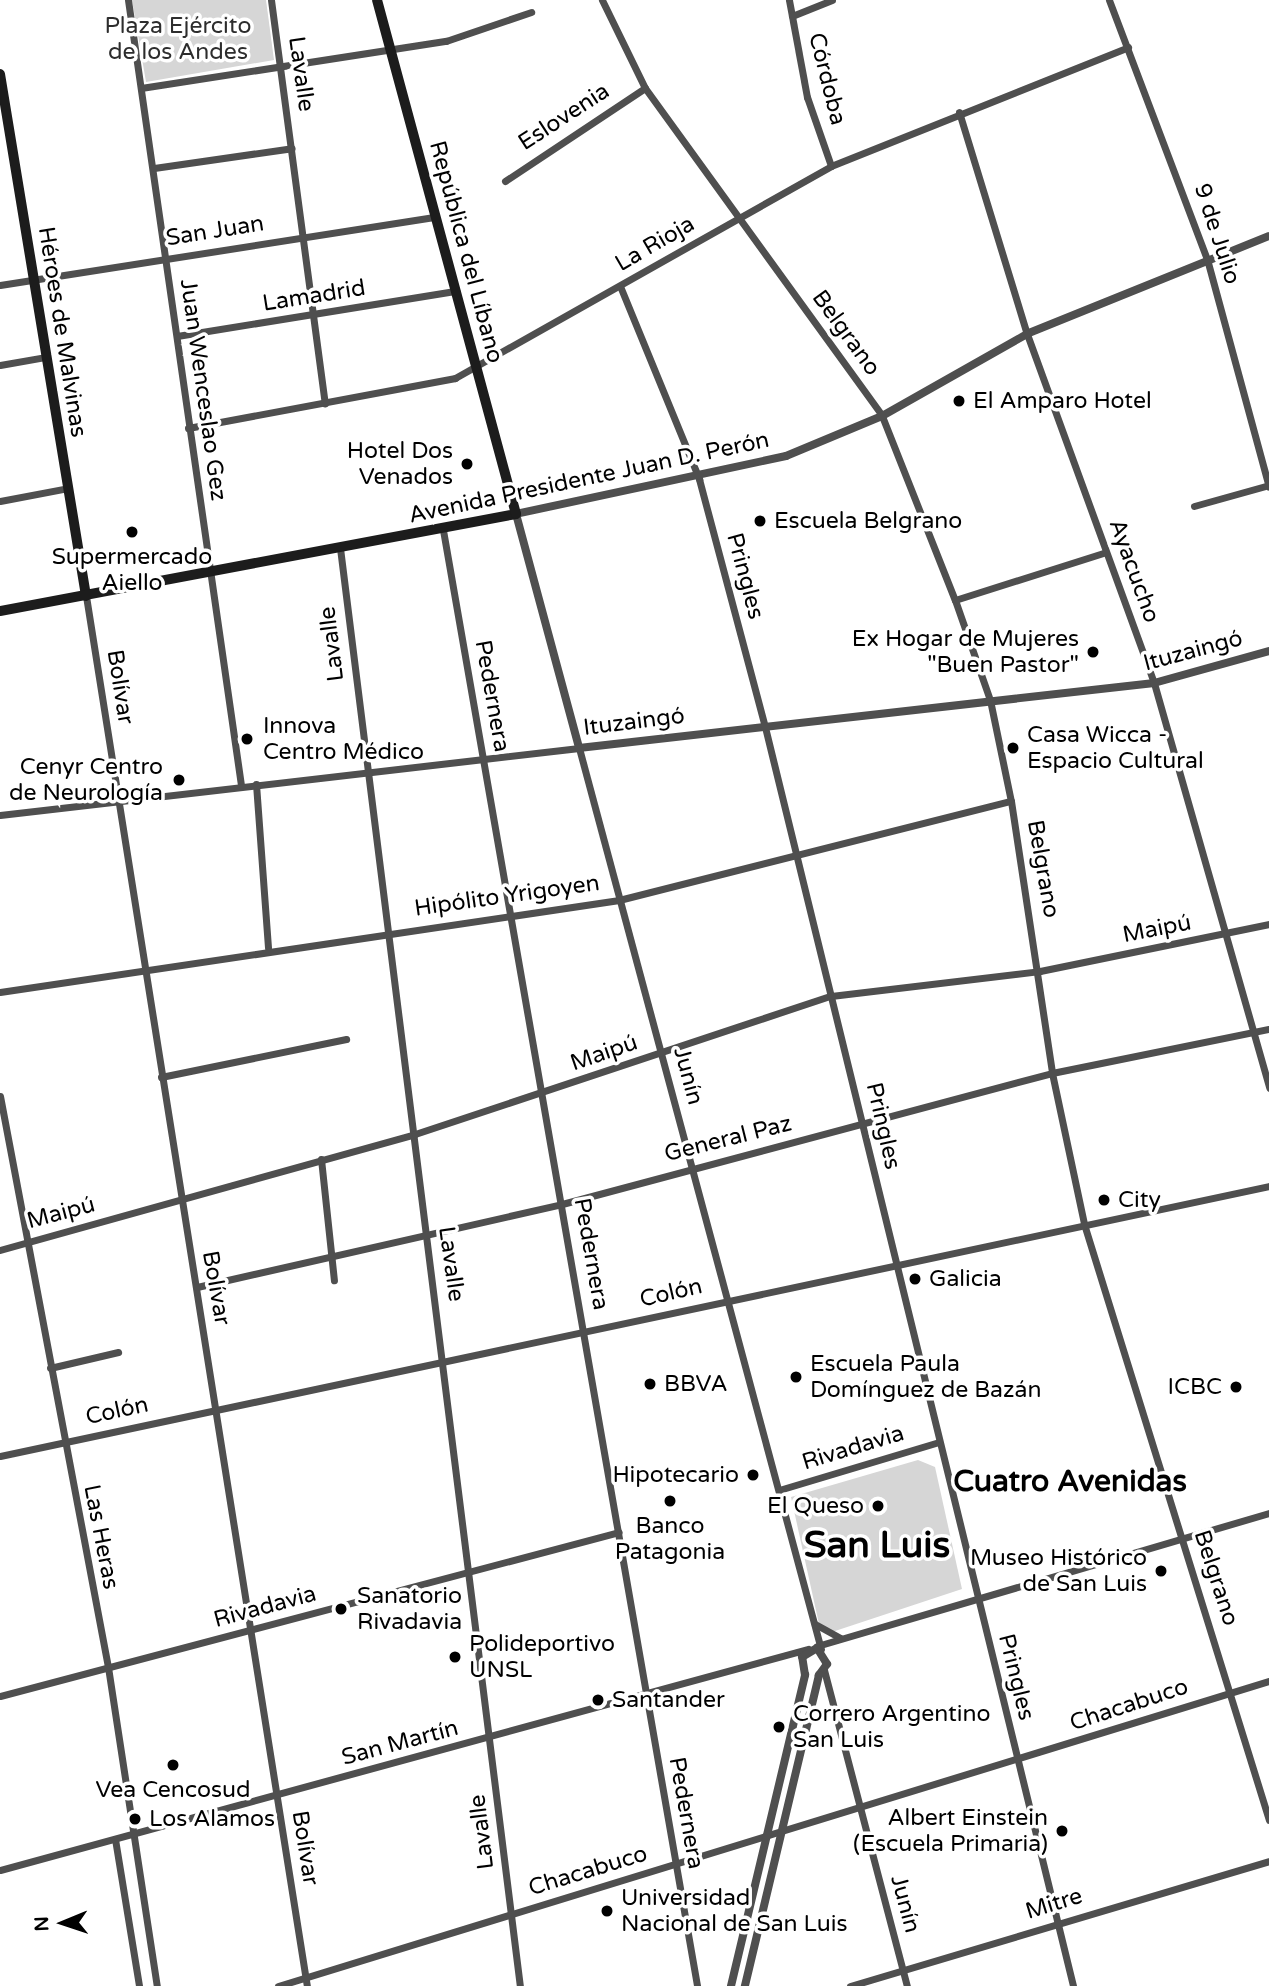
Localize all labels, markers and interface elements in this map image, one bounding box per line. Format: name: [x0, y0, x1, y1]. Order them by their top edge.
park label: Plaza Ejército de los Andes: [105, 12, 251, 66]
street label: Córdoba: [802, 30, 852, 128]
street label: Lavalle: [282, 35, 320, 113]
street label: Eslovenia: [513, 77, 615, 157]
street label: República del Líbano: [423, 138, 509, 366]
street label: 9 de Julio: [1188, 180, 1246, 288]
street label: San Juan: [164, 210, 266, 252]
street label: La Rioja: [610, 210, 700, 278]
street label: Héroes de Malvinas: [32, 225, 92, 439]
street label: Lamadrid: [261, 274, 367, 318]
street label: Juan Wenceslao Gez: [174, 277, 232, 503]
street label: Belgrano: [806, 285, 886, 381]
place label: El Amparo Hotel: [973, 387, 1152, 415]
marker: El Amparo Hotel: [951, 393, 967, 409]
street label: Avenida Presidente Juan D. Perón: [406, 426, 772, 530]
place label: Hotel Dos Venados: [347, 437, 453, 491]
marker: Hotel Dos Venados: [459, 456, 475, 472]
place label: Escuela Belgrano: [774, 507, 962, 535]
marker: Escuela Belgrano: [752, 513, 768, 529]
street label: Ayacucho: [1103, 516, 1165, 626]
marker: Supermercado Aiello: [124, 524, 140, 540]
street label: Pringles: [720, 530, 770, 622]
place label: Supermercado Aiello: [52, 543, 212, 597]
street label: Lavalle: [314, 605, 350, 683]
place label: Ex Hogar de Mujeres "Buen Pastor": [852, 625, 1079, 679]
street label: Ituzaingó: [1140, 625, 1246, 677]
street label: Pedernera: [469, 638, 515, 754]
marker: Ex Hogar de Mujeres "Buen Pastor": [1085, 644, 1101, 660]
street label: Bolívar: [100, 648, 140, 726]
street label: Ituzaingó: [582, 702, 686, 742]
place label: Innova Centro Médico: [263, 712, 424, 766]
place label: Casa Wicca - Espacio Cultural: [1027, 721, 1204, 775]
marker: Innova Centro Médico: [237, 729, 257, 749]
marker: Casa Wicca - Espacio Cultural: [1005, 740, 1021, 756]
place label: Cenyr Centro de Neurología: [9, 753, 163, 807]
marker: Cenyr Centro de Neurología: [169, 770, 189, 790]
street label: Belgrano: [1021, 818, 1065, 920]
street label: Hipólito Yrigoyen: [413, 869, 601, 923]
street label: Maipú: [1120, 909, 1194, 949]
street label: Maipú: [567, 1029, 641, 1077]
street label: Junín: [667, 1044, 709, 1108]
street label: Pringles: [860, 1080, 906, 1172]
street label: General Paz: [662, 1110, 794, 1168]
place label: City: [1118, 1186, 1161, 1214]
street label: Maipú: [24, 1191, 98, 1235]
marker: City: [1096, 1192, 1112, 1208]
street label: Pedernera: [568, 1196, 614, 1312]
street label: Lavalle: [432, 1225, 470, 1303]
street label: Bolívar: [196, 1249, 236, 1327]
place label: Galicia: [929, 1265, 1002, 1293]
marker: Galicia: [907, 1271, 923, 1287]
street label: Colón: [637, 1272, 705, 1314]
place label: Escuela Paula Domínguez de Bazán: [810, 1350, 1041, 1404]
marker: Escuela Paula Domínguez de Bazán: [788, 1369, 804, 1385]
place label: BBVA: [664, 1370, 728, 1398]
place label: ICBC: [1168, 1373, 1222, 1401]
marker: BBVA: [642, 1376, 658, 1392]
marker: ICBC: [1228, 1379, 1244, 1395]
street label: Colón: [83, 1391, 151, 1431]
street label: Rivadavia: [799, 1419, 907, 1477]
place label: Hipotecario: [612, 1461, 739, 1489]
district label: Cuatro Avenidas: [953, 1464, 1187, 1500]
marker: Hipotecario: [745, 1467, 761, 1483]
street label: Las Heras: [77, 1482, 125, 1592]
place label: El Queso: [767, 1492, 864, 1520]
marker: Banco Patagonia: [662, 1493, 678, 1509]
marker: El Queso: [870, 1498, 886, 1514]
place label: Banco Patagonia: [615, 1512, 725, 1566]
district label: San Luis: [804, 1524, 950, 1568]
street label: Belgrano: [1188, 1527, 1244, 1629]
place label: Museo Histórico de San Luis: [970, 1544, 1147, 1598]
marker: Museo Histórico de San Luis: [1153, 1563, 1169, 1579]
street label: Rivadavia: [211, 1580, 319, 1634]
place label: Sanatorio Rivadavia: [357, 1582, 462, 1636]
marker: Sanatorio Rivadavia: [331, 1599, 351, 1619]
place label: Polideportivo UNSL: [469, 1630, 615, 1684]
street label: Pringles: [992, 1631, 1040, 1723]
marker: Polideportivo UNSL: [447, 1649, 463, 1665]
street label: Chacabuco: [1066, 1673, 1192, 1737]
place label: Santander: [612, 1686, 725, 1714]
marker: Santander: [590, 1692, 606, 1708]
place label: Correro Argentino San Luis: [793, 1700, 991, 1754]
street label: San Martín: [339, 1714, 461, 1772]
marker: Correro Argentino San Luis: [771, 1719, 787, 1735]
street label: Pedernera: [663, 1755, 709, 1871]
marker: Vea Cencosud: [165, 1757, 181, 1773]
place label: Vea Cencosud: [96, 1776, 250, 1804]
street label: Lavalle: [464, 1793, 500, 1871]
place label: Albert Einstein (Escuela Primaria): [853, 1804, 1048, 1858]
place label: Los Alamos: [149, 1805, 275, 1833]
street label: Bolívar: [285, 1809, 325, 1887]
marker: Los Alamos: [127, 1811, 143, 1827]
marker: Albert Einstein (Escuela Primaria): [1054, 1823, 1070, 1839]
street label: Chacabuco: [525, 1840, 651, 1902]
street label: Junín: [884, 1872, 926, 1936]
street label: Mitre: [1022, 1882, 1086, 1926]
place label: Universidad Nacional de San Luis: [621, 1884, 848, 1938]
north arrow: [28, 1888, 98, 1958]
marker: Universidad Nacional de San Luis: [599, 1903, 615, 1919]
text: N: [31, 1916, 53, 1932]

